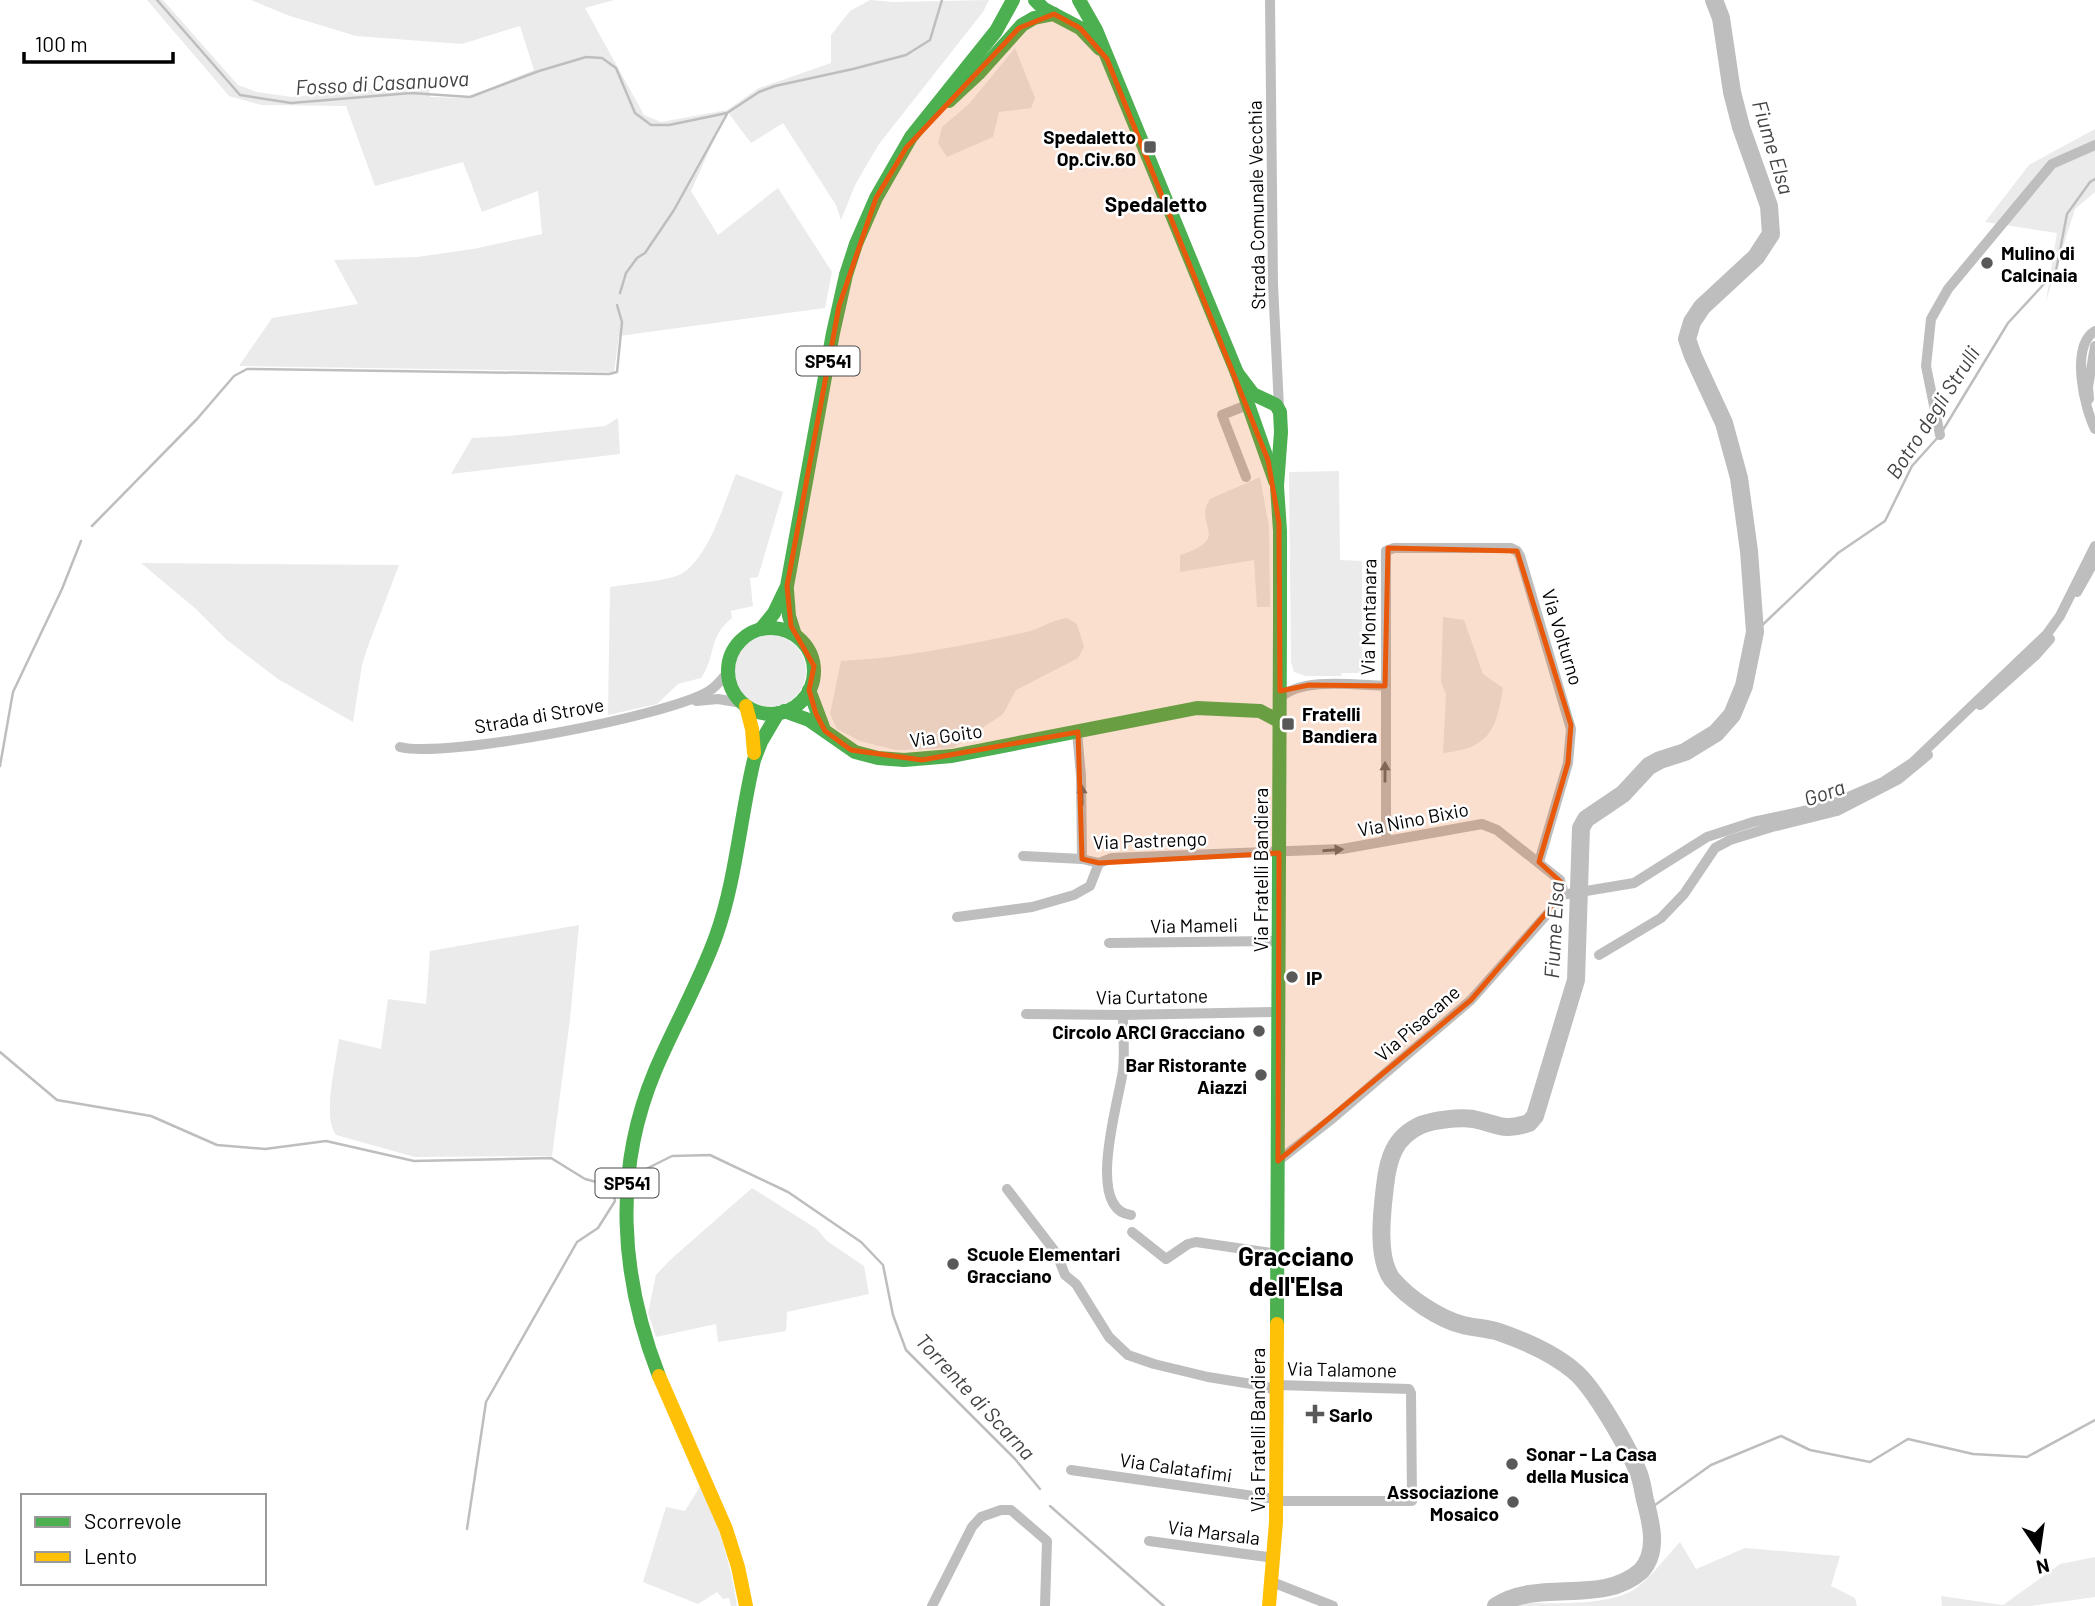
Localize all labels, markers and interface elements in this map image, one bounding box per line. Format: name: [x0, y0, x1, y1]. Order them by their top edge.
scale bar: [24, 21, 173, 65]
text: 100 m: [35, 31, 88, 56]
water label: Fosso di Casanuova: [295, 65, 469, 99]
water label: Fiume Elsa: [1748, 97, 1800, 197]
street label: Strada Comunale Vecchia: [1243, 100, 1269, 310]
place label: Spedaletto Op.Civ.60: [1043, 125, 1136, 170]
marker: Spedaletto Op.Civ.60: [1142, 139, 1158, 155]
district label: Spedaletto: [1105, 191, 1207, 216]
place label: Mulino di Calcinaia: [2001, 241, 2078, 286]
marker: Mulino di Calcinaia: [1979, 255, 1995, 271]
water label: Botro degli Strulli: [1880, 340, 1984, 483]
road number: SP541: [796, 346, 860, 376]
street label: Via Montanara: [1355, 558, 1381, 676]
street label: Via Volturno: [1538, 586, 1588, 688]
street label: Strada di Strove: [472, 692, 606, 738]
place label: Fratelli Bandiera: [1302, 702, 1377, 747]
marker: Fratelli Bandiera: [1280, 716, 1296, 732]
street label: Via Goito: [908, 719, 984, 751]
one-way arrow: [1379, 761, 1391, 783]
water label: Gora: [1800, 773, 1848, 811]
one-way arrow: [1076, 784, 1087, 806]
street label: Via Fratelli Bandiera: [1249, 788, 1272, 952]
street label: Via Nino Bixio: [1356, 797, 1470, 841]
street label: Via Pastrengo: [1093, 827, 1207, 853]
one-way arrow: [1322, 844, 1344, 855]
water label: Fiume Elsa: [1538, 881, 1568, 979]
street label: Via Mameli: [1150, 913, 1238, 937]
place label: IP: [1306, 966, 1322, 989]
marker: IP: [1284, 969, 1300, 985]
street label: Via Pisacane: [1370, 980, 1464, 1066]
street label: Via Curtatone: [1096, 984, 1208, 1008]
place label: Circolo ARCI Gracciano: [1052, 1020, 1245, 1043]
marker: Circolo ARCI Gracciano: [1251, 1023, 1267, 1039]
place label: Bar Ristorante Aiazzi: [1125, 1053, 1247, 1098]
marker: Bar Ristorante Aiazzi: [1253, 1067, 1269, 1083]
road number: SP541: [596, 1168, 658, 1198]
district label: Gracciano dell'Elsa: [1238, 1240, 1354, 1301]
place label: Scuole Elementari Gracciano: [967, 1242, 1120, 1287]
marker: Scuole Elementari Gracciano: [945, 1256, 961, 1272]
water label: Torrente di Scarna: [911, 1328, 1041, 1464]
street label: Via Fratelli Bandiera: [1246, 1348, 1269, 1512]
street label: Via Talamone: [1287, 1357, 1397, 1381]
place label: Sarlo: [1329, 1403, 1373, 1426]
marker: Sarlo: [1307, 1406, 1323, 1422]
place label: Sonar - La Casa della Musica: [1526, 1442, 1657, 1487]
street label: Via Calatafimi: [1118, 1448, 1234, 1486]
marker: Sonar - La Casa della Musica: [1504, 1456, 1520, 1472]
place label: Associazione Mosaico: [1387, 1480, 1499, 1525]
legend: [21, 1494, 266, 1585]
marker: Associazione Mosaico: [1505, 1494, 1521, 1510]
text: Scorrevole: [84, 1508, 182, 1533]
street label: Via Marsala: [1167, 1515, 1261, 1549]
north arrow: [2004, 1515, 2074, 1585]
text: Lento: [84, 1543, 137, 1568]
text: N: [2034, 1554, 2052, 1580]

